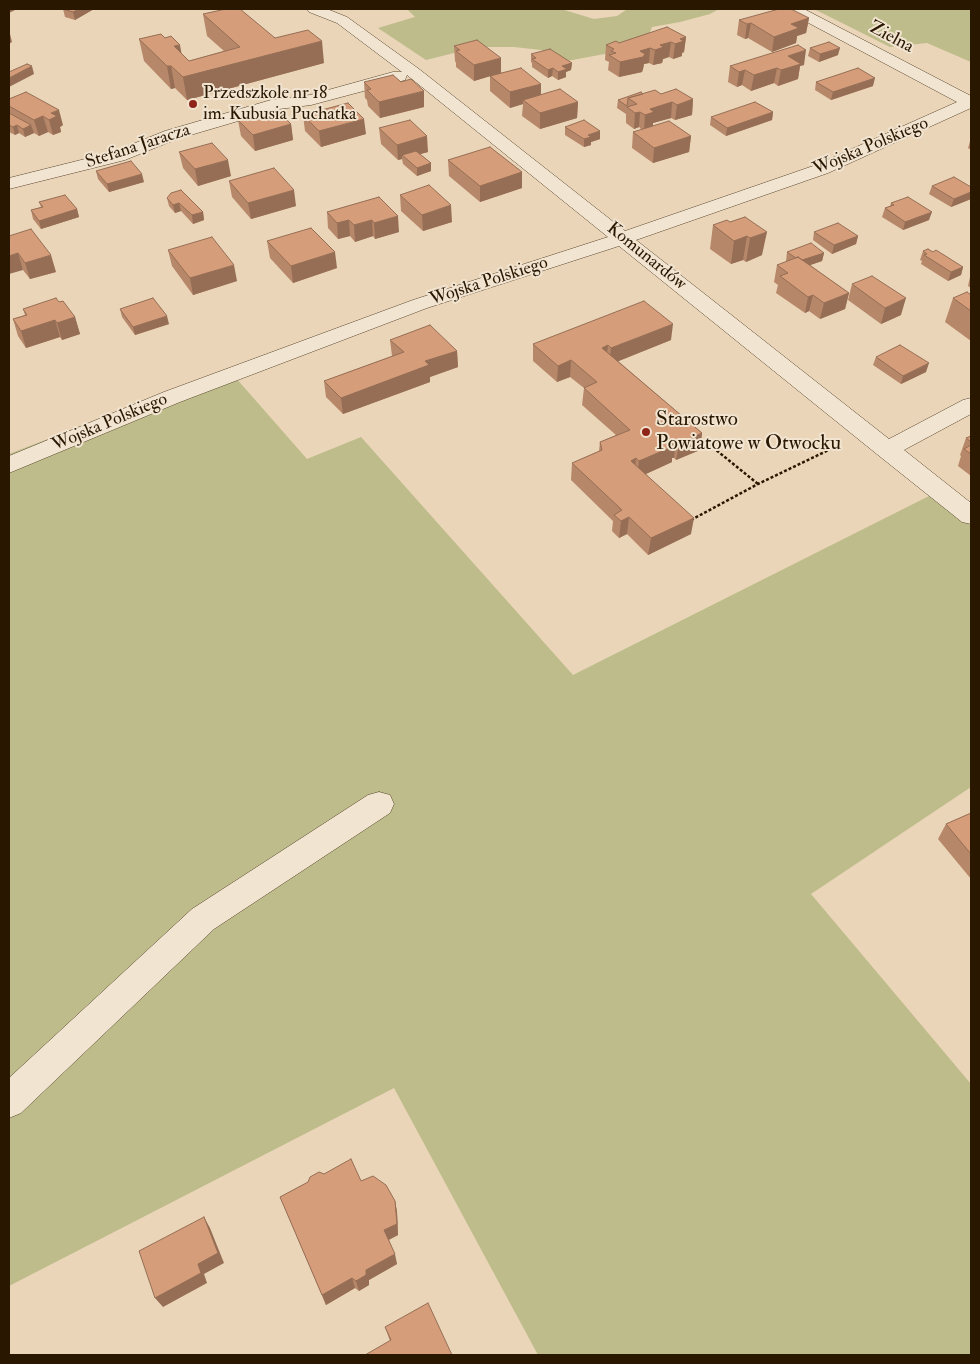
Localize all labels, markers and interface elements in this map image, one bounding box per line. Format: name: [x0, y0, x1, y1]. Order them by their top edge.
street label: Zielna: [865, 17, 917, 59]
place label: Przedszkole nr 18 im. Kubusia Puchatka: [203, 83, 356, 126]
marker: Przedszkole nr 18 im. Kubusia Puchatka: [187, 98, 199, 110]
street label: Wojska Polskiego: [810, 113, 932, 181]
street label: Stefana Jaracza: [83, 120, 193, 174]
street label: Komunardów: [602, 218, 690, 296]
street label: Wojska Polskiego: [427, 253, 551, 311]
street label: Wojska Polskiego: [49, 389, 171, 457]
place label: Starostwo Powiatowe w Otwocku: [656, 407, 841, 457]
marker: Starostwo Powiatowe w Otwocku: [640, 426, 652, 438]

